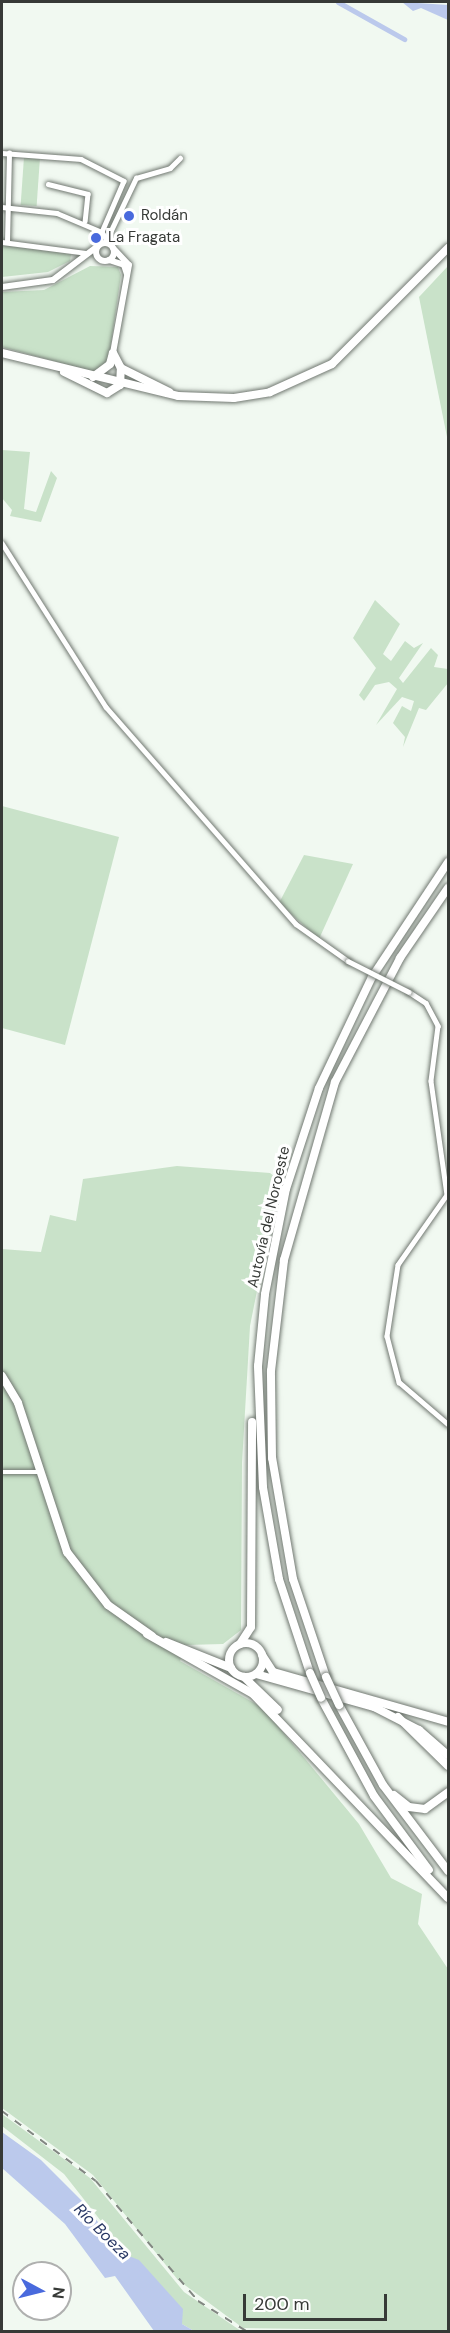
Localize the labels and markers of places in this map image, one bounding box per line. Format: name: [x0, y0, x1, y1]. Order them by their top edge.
place label: Roldán: [141, 207, 188, 225]
marker: Roldán: [122, 209, 136, 223]
place label: La Fragata: [108, 229, 180, 247]
marker: La Fragata: [89, 231, 103, 245]

